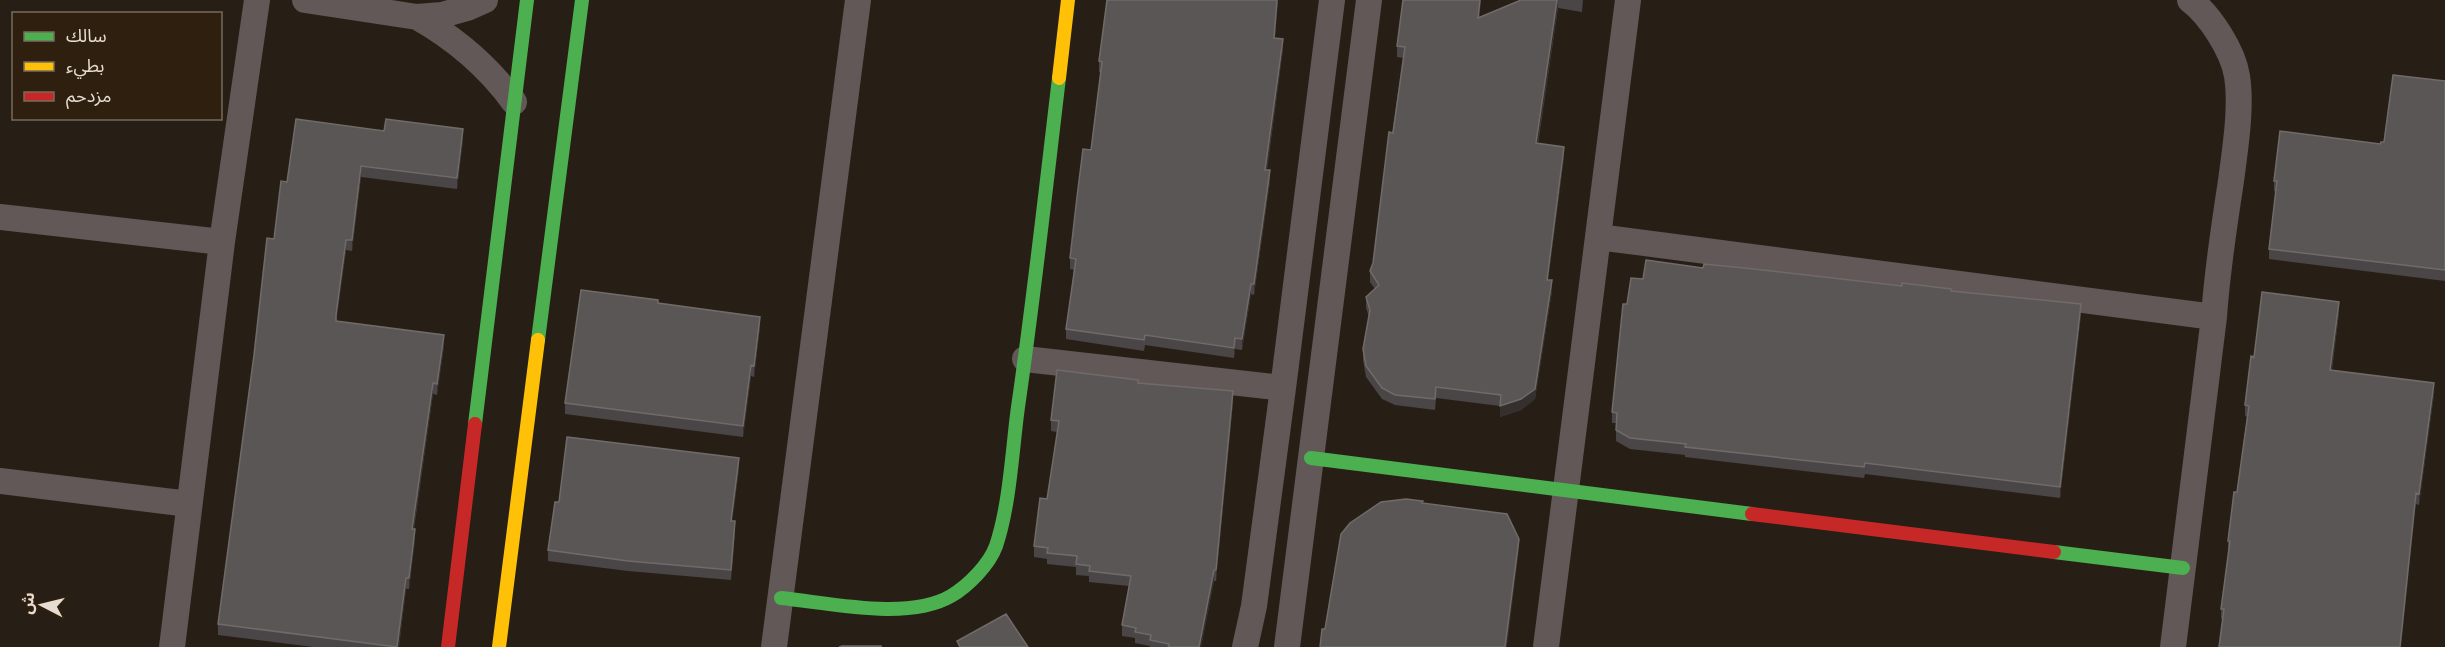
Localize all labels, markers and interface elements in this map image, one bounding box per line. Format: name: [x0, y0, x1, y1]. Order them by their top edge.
legend: [12, 12, 222, 120]
text: سالك: [66, 25, 107, 46]
text: بطيء: [66, 55, 104, 79]
text: مزدحم: [66, 85, 111, 109]
north arrow: [12, 575, 72, 635]
text: ش: [17, 591, 38, 615]

